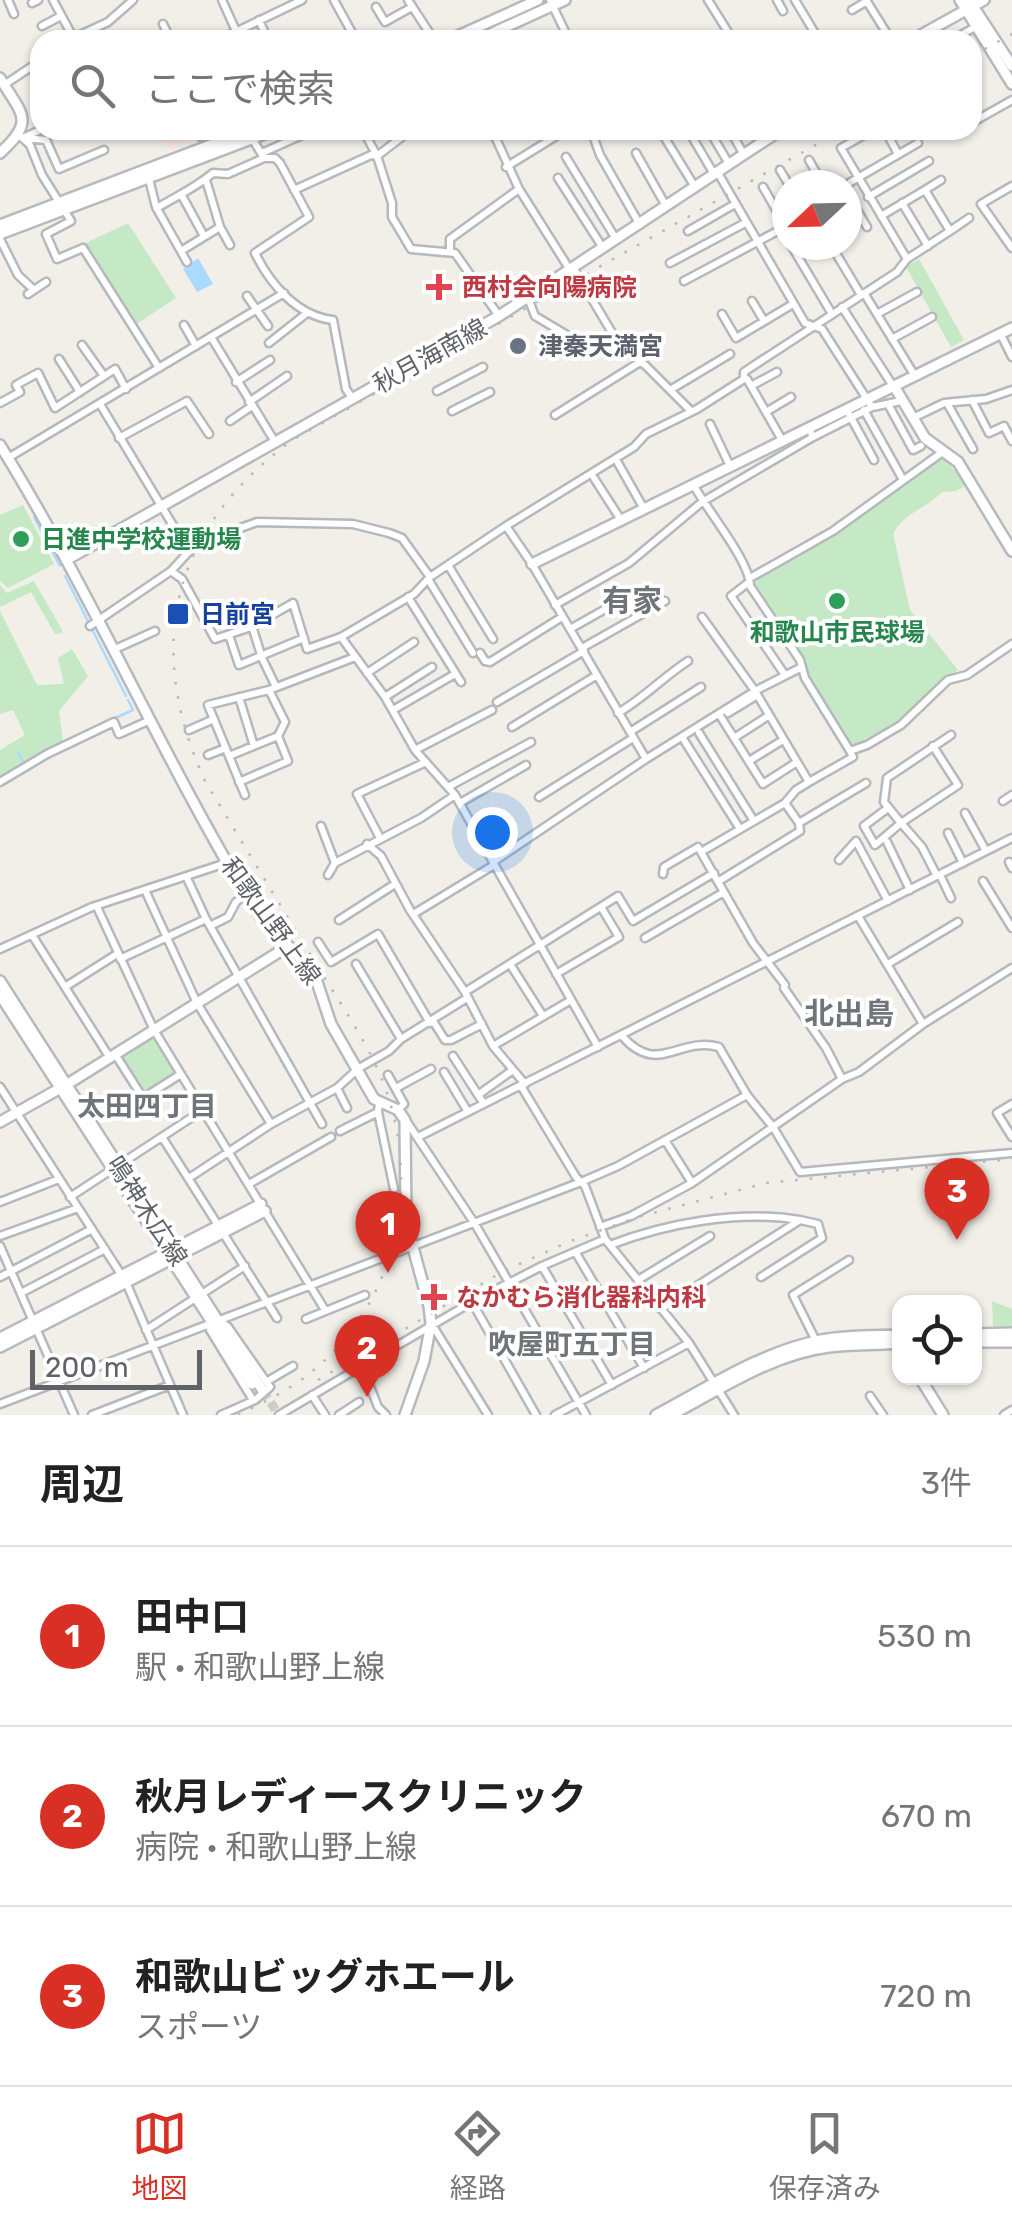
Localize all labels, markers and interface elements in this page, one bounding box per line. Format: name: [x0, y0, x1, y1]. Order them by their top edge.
search box: [30, 30, 982, 140]
icon: search: [65, 58, 120, 113]
text: ここで検索: [145, 66, 335, 112]
north arrow: [772, 170, 862, 260]
place label: 西村会向陽病院: [462, 273, 637, 302]
marker: 西村会向陽病院: [426, 274, 452, 300]
street label: 秋月海南線: [368, 313, 492, 399]
place label: 津秦天満宮: [538, 332, 663, 361]
marker: 津秦天満宮: [507, 335, 529, 357]
place label: 日進中学校運動場: [41, 525, 241, 554]
marker: 日進中学校運動場: [10, 528, 32, 550]
district label: 有家: [602, 583, 662, 619]
marker: 和歌山市民球場: [826, 590, 848, 612]
place label: 日前宮: [200, 600, 275, 629]
marker: 日前宮: [165, 601, 191, 627]
place label: 和歌山市民球場: [749, 618, 925, 647]
your location: [467, 807, 518, 858]
street label: 和歌山野上線: [215, 852, 327, 990]
district label: 北出島: [804, 996, 894, 1032]
district label: 太田四丁目: [77, 1090, 217, 1123]
street label: 鳴神木広線: [101, 1151, 193, 1271]
pin: 3: [924, 1158, 990, 1240]
pin: 1: [356, 1190, 420, 1273]
place label: なかむら消化器科内科: [456, 1283, 706, 1312]
marker: なかむら消化器科内科: [421, 1284, 447, 1310]
map controls: [892, 1295, 982, 1385]
button: locate: [892, 1295, 982, 1385]
pin: 2: [334, 1314, 400, 1397]
district label: 吹屋町五丁目: [488, 1328, 656, 1361]
scale bar: [30, 1345, 202, 1390]
text: 200 m: [45, 1351, 129, 1384]
text: 周辺: [40, 1460, 124, 1510]
text: 3件: [921, 1464, 972, 1502]
text: 田中口: [135, 1594, 249, 1640]
text: 1: [65, 1617, 80, 1655]
text: 530 m: [877, 1617, 972, 1655]
text: 駅 · 和歌山野上線: [135, 1648, 385, 1686]
text: 秋月レディースクリニック: [135, 1774, 586, 1820]
text: 2: [62, 1797, 83, 1835]
text: 670 m: [881, 1797, 972, 1835]
text: 病院 · 和歌山野上線: [135, 1828, 417, 1866]
text: 和歌山ビッグホエール: [135, 1954, 515, 2000]
text: 3: [62, 1977, 83, 2015]
text: 720 m: [880, 1977, 972, 2015]
text: スポーツ: [135, 2008, 262, 2046]
tab: 地図: [131, 2106, 187, 2206]
tab: 経路: [450, 2106, 506, 2206]
tab: 保存済み: [769, 2106, 881, 2206]

